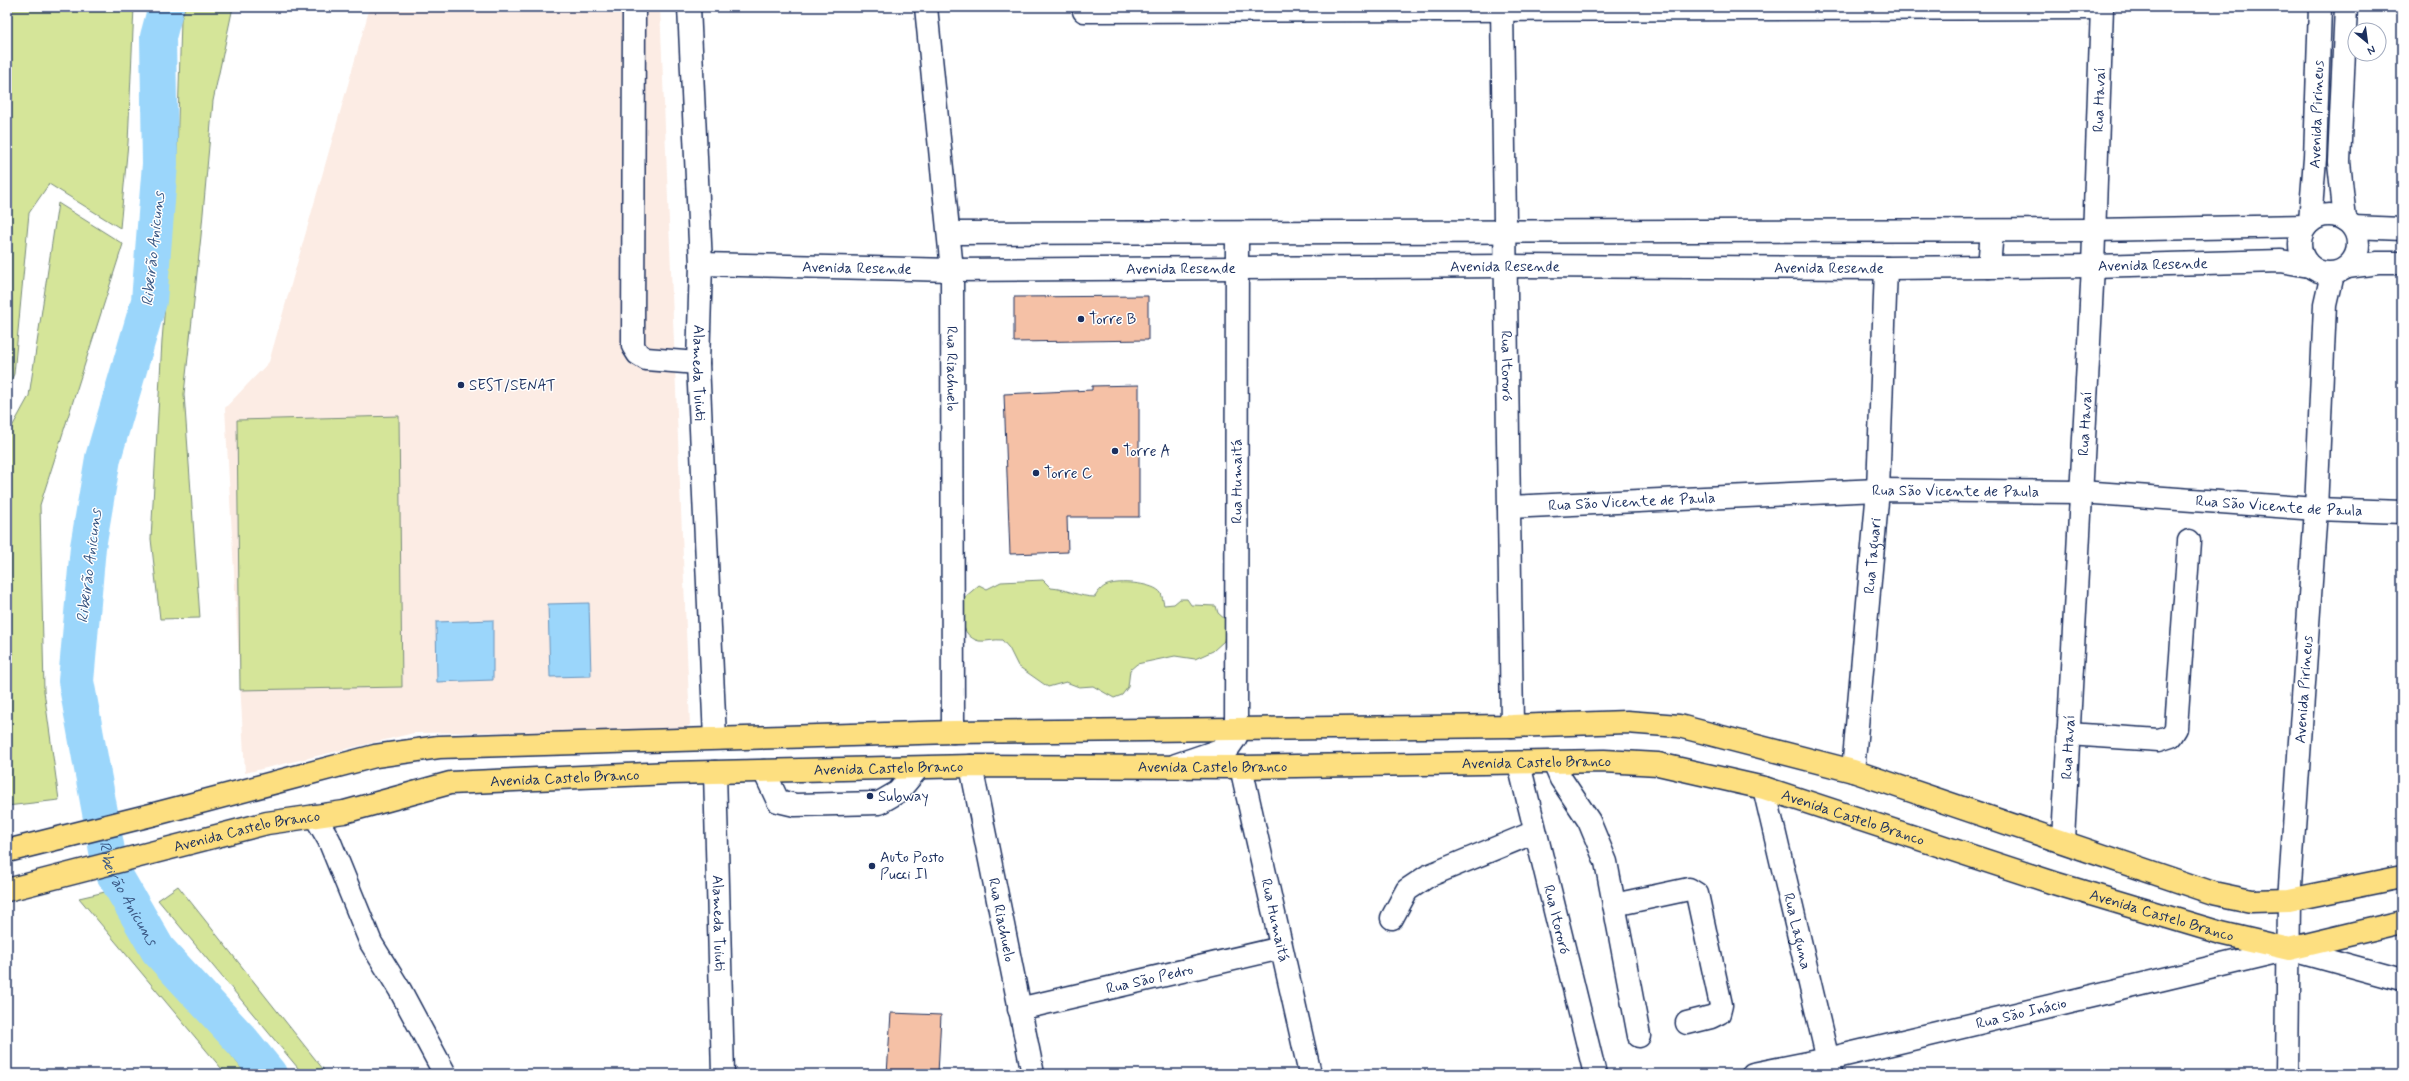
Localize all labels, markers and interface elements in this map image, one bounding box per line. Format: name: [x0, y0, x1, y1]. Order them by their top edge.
north arrow: [2347, 22, 2387, 62]
text: N: [2365, 42, 2378, 58]
street label: Avenida Pirineus: [2305, 59, 2329, 169]
street label: Rua Havaí: [2089, 67, 2111, 133]
water label: Ribeirão Anicuns: [137, 189, 170, 307]
street label: Avenida Resende: [2098, 254, 2208, 277]
street label: Avenida Resende: [802, 257, 912, 280]
street label: Avenida Resende: [1450, 257, 1560, 277]
street label: Avenida Resende: [1774, 258, 1884, 279]
street label: Avenida Resende: [1126, 259, 1236, 280]
place label: Torre B: [1089, 310, 1136, 330]
marker: Torre B: [1076, 314, 1086, 324]
street label: Alameda Tuiuti: [687, 324, 710, 421]
street label: Rua Riachuelo: [941, 326, 961, 412]
street label: Rua Itororó: [1496, 330, 1516, 402]
place label: SEST/SENAT: [469, 376, 556, 396]
marker: SEST/SENAT: [456, 380, 466, 390]
street label: Rua Havaí: [2074, 391, 2097, 456]
street label: Rua Humaitá: [1227, 439, 1248, 524]
place label: Torre A: [1123, 442, 1170, 462]
marker: Torre A: [1110, 446, 1120, 456]
place label: Torre C: [1044, 464, 1093, 484]
marker: Torre C: [1031, 468, 1041, 478]
street label: Rua São Vicente de Paula: [1872, 481, 2039, 503]
street label: Rua São Vicente de Paula: [1548, 488, 1716, 516]
street label: Rua São Vicente de Paula: [2195, 491, 2363, 522]
water label: Ribeirão Anicuns: [72, 506, 107, 624]
street label: Rua Taguari: [1860, 517, 1886, 595]
street label: Avenida Pirineus: [2291, 635, 2318, 744]
street label: Rua Havaí: [2057, 714, 2081, 780]
street label: Avenida Castelo Branco: [1462, 752, 1612, 774]
street label: Avenida Castelo Branco: [814, 757, 964, 781]
street label: Avenida Castelo Branco: [1138, 757, 1288, 778]
street label: Avenida Castelo Branco: [490, 765, 640, 792]
street label: Avenida Castelo Branco: [1779, 785, 1927, 851]
place label: Subway: [878, 787, 929, 807]
marker: Subway: [865, 791, 875, 801]
street label: Avenida Castelo Branco: [171, 807, 321, 858]
water label: Ribeirão Anicuns: [93, 840, 163, 951]
place label: Auto Posto Pucci II: [880, 848, 944, 885]
marker: Auto Posto Pucci II: [867, 861, 877, 871]
street label: Alameda Tuiuti: [707, 875, 729, 972]
street label: Rua Riachuelo: [983, 876, 1019, 964]
street label: Rua Humaitá: [1255, 877, 1294, 964]
street label: Rua Itororó: [1538, 883, 1574, 956]
street label: Avenida Castelo Branco: [2087, 885, 2236, 947]
street label: Rua Laguna: [1778, 891, 1815, 972]
street label: Rua São Pedro: [1104, 960, 1195, 999]
street label: Rua São Inácio: [1974, 993, 2069, 1034]

